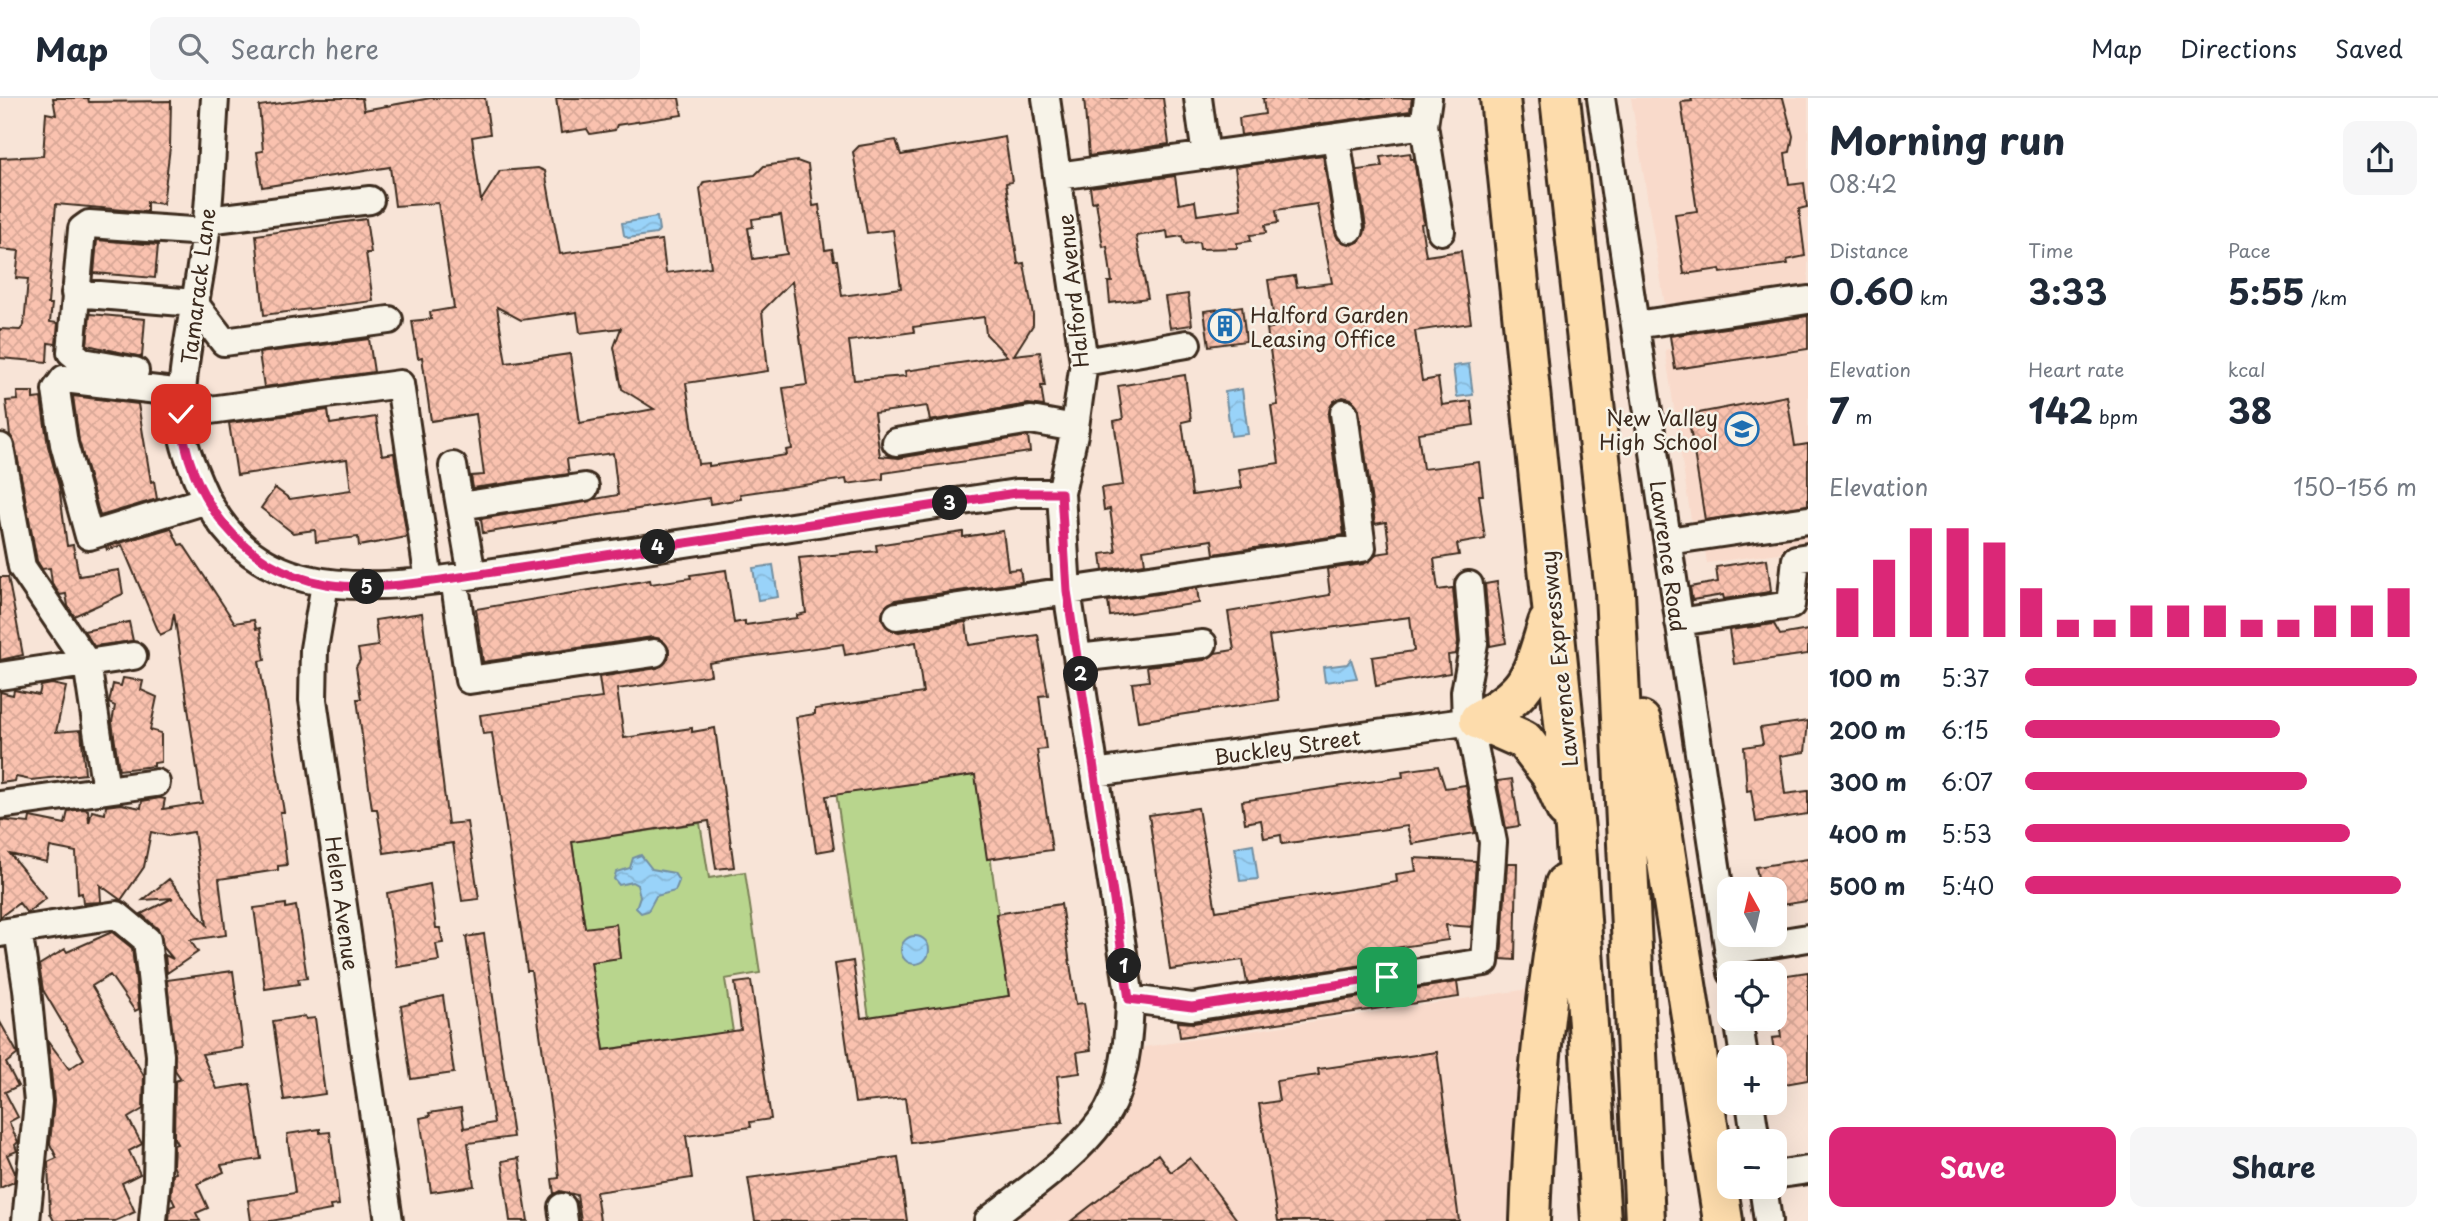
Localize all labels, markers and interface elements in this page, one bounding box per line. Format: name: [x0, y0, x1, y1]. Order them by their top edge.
search box: [150, 17, 640, 80]
text: Map: [35, 23, 108, 73]
icon: search: [174, 29, 212, 67]
text: Search here: [230, 29, 379, 68]
text: Map: [2091, 30, 2142, 66]
text: Directions: [2180, 30, 2297, 66]
text: Saved: [2335, 30, 2403, 66]
text: Morning run: [1829, 111, 2065, 168]
button: share: [2343, 121, 2417, 195]
text: 08:42: [1829, 166, 1897, 201]
street label: Tamarack Lane: [172, 206, 222, 366]
street label: Halford Avenue: [1048, 212, 1096, 370]
text: Distance: [1829, 236, 1909, 264]
text: Time: [2028, 236, 2073, 264]
text: Pace: [2228, 236, 2271, 264]
text: 0.60: [1829, 264, 1914, 317]
text: 3:33: [2028, 264, 2107, 317]
text: 5:55: [2228, 264, 2305, 317]
text: km: [1914, 283, 1948, 311]
text: /km: [2305, 283, 2347, 311]
place label: Halford Garden Leasing Office: [1250, 298, 1409, 354]
building icon: Halford Garden Leasing Office: [1206, 307, 1244, 345]
text: Elevation: [1829, 355, 1911, 383]
text: Heart rate: [2028, 355, 2124, 383]
text: kcal: [2228, 355, 2266, 383]
text: 7: [1829, 383, 1849, 436]
text: 142: [2028, 383, 2093, 436]
text: 38: [2228, 383, 2273, 436]
pin: [151, 384, 211, 444]
icon: check: [162, 395, 200, 433]
place label: New Valley High School: [1599, 401, 1718, 457]
text: m: [1849, 402, 1873, 430]
text: bpm: [2093, 402, 2138, 430]
school or university icon: New Valley High School: [1723, 410, 1761, 448]
text: Elevation: [1829, 469, 1928, 504]
text: 150–156 m: [2293, 469, 2417, 504]
street label: Lawrence Road: [1643, 478, 1695, 634]
pin: 3: [932, 486, 968, 520]
text: 3: [943, 488, 956, 516]
pin: 4: [640, 530, 676, 564]
text: 4: [651, 532, 664, 560]
street label: Lawrence Expressway: [1531, 549, 1585, 769]
pin: 5: [350, 570, 384, 604]
text: 5: [360, 572, 373, 600]
pin: 2: [1064, 656, 1098, 692]
text: 2: [1074, 659, 1087, 687]
text: 100 m: [1829, 660, 1901, 695]
text: 5:37: [1941, 660, 1989, 695]
text: 200 m: [1829, 712, 1906, 747]
text: 6:15: [1941, 712, 1989, 747]
street label: Buckley Street: [1212, 720, 1362, 772]
text: 300 m: [1829, 764, 1907, 799]
text: 6:07: [1941, 764, 1993, 799]
text: 400 m: [1829, 816, 1907, 851]
text: 5:53: [1941, 816, 1992, 851]
street label: Helen Avenue: [318, 834, 368, 972]
text: 500 m: [1829, 868, 1906, 903]
text: 5:40: [1941, 868, 1994, 903]
north arrow: [1717, 877, 1787, 947]
map controls: [1717, 877, 1787, 1199]
pin: [1357, 947, 1417, 1007]
pin: 1: [1106, 948, 1142, 984]
text: 1: [1119, 951, 1128, 979]
icon: arrive: [1368, 958, 1406, 996]
button: locate: [1717, 961, 1787, 1031]
button: +: [1717, 1045, 1787, 1115]
button: Save: [1829, 1127, 2116, 1207]
button: Share: [2130, 1127, 2417, 1207]
button: −: [1717, 1129, 1787, 1199]

